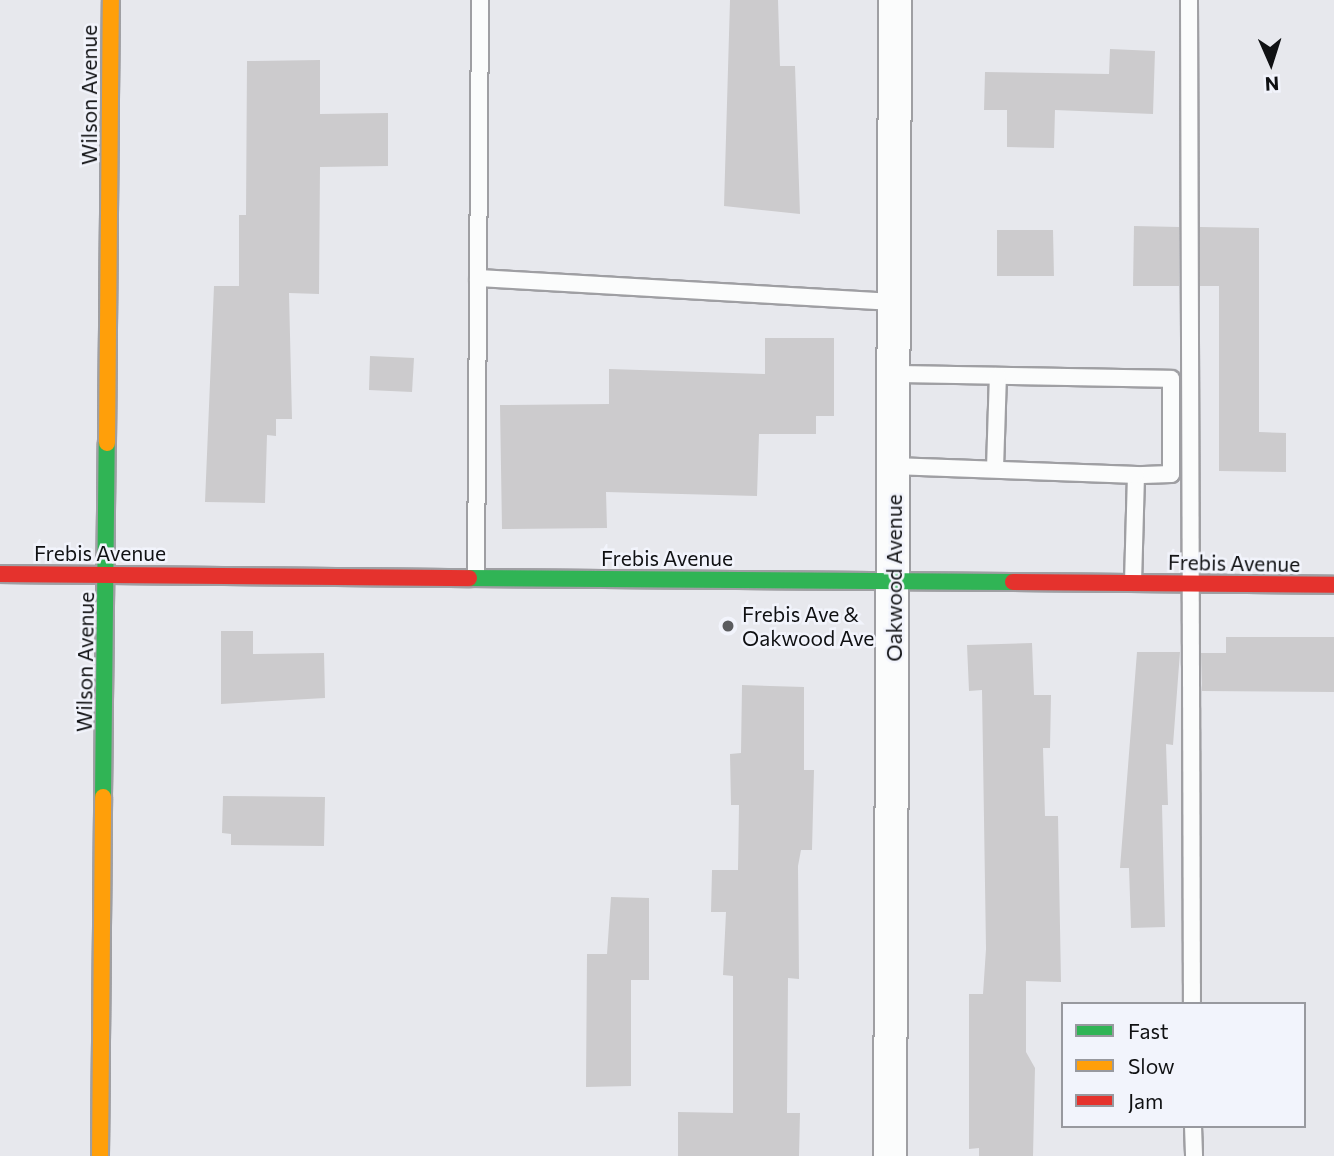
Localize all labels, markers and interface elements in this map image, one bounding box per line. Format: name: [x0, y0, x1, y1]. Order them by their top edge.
street label: Wilson Avenue: [76, 25, 102, 165]
north arrow: [1236, 28, 1306, 98]
text: N: [1264, 73, 1280, 96]
street label: Oakwood Avenue: [881, 494, 907, 662]
street label: Frebis Avenue: [34, 540, 166, 566]
street label: Frebis Avenue: [601, 545, 733, 571]
street label: Frebis Avenue: [1168, 549, 1300, 577]
street label: Wilson Avenue: [71, 592, 99, 732]
place label: Frebis Ave & Oakwood Ave: [742, 601, 874, 651]
marker: Frebis Ave & Oakwood Ave: [720, 618, 736, 634]
legend: [1061, 1002, 1306, 1128]
text: Fast: [1128, 1018, 1169, 1043]
text: Slow: [1128, 1053, 1175, 1078]
text: Jam: [1128, 1088, 1163, 1113]

